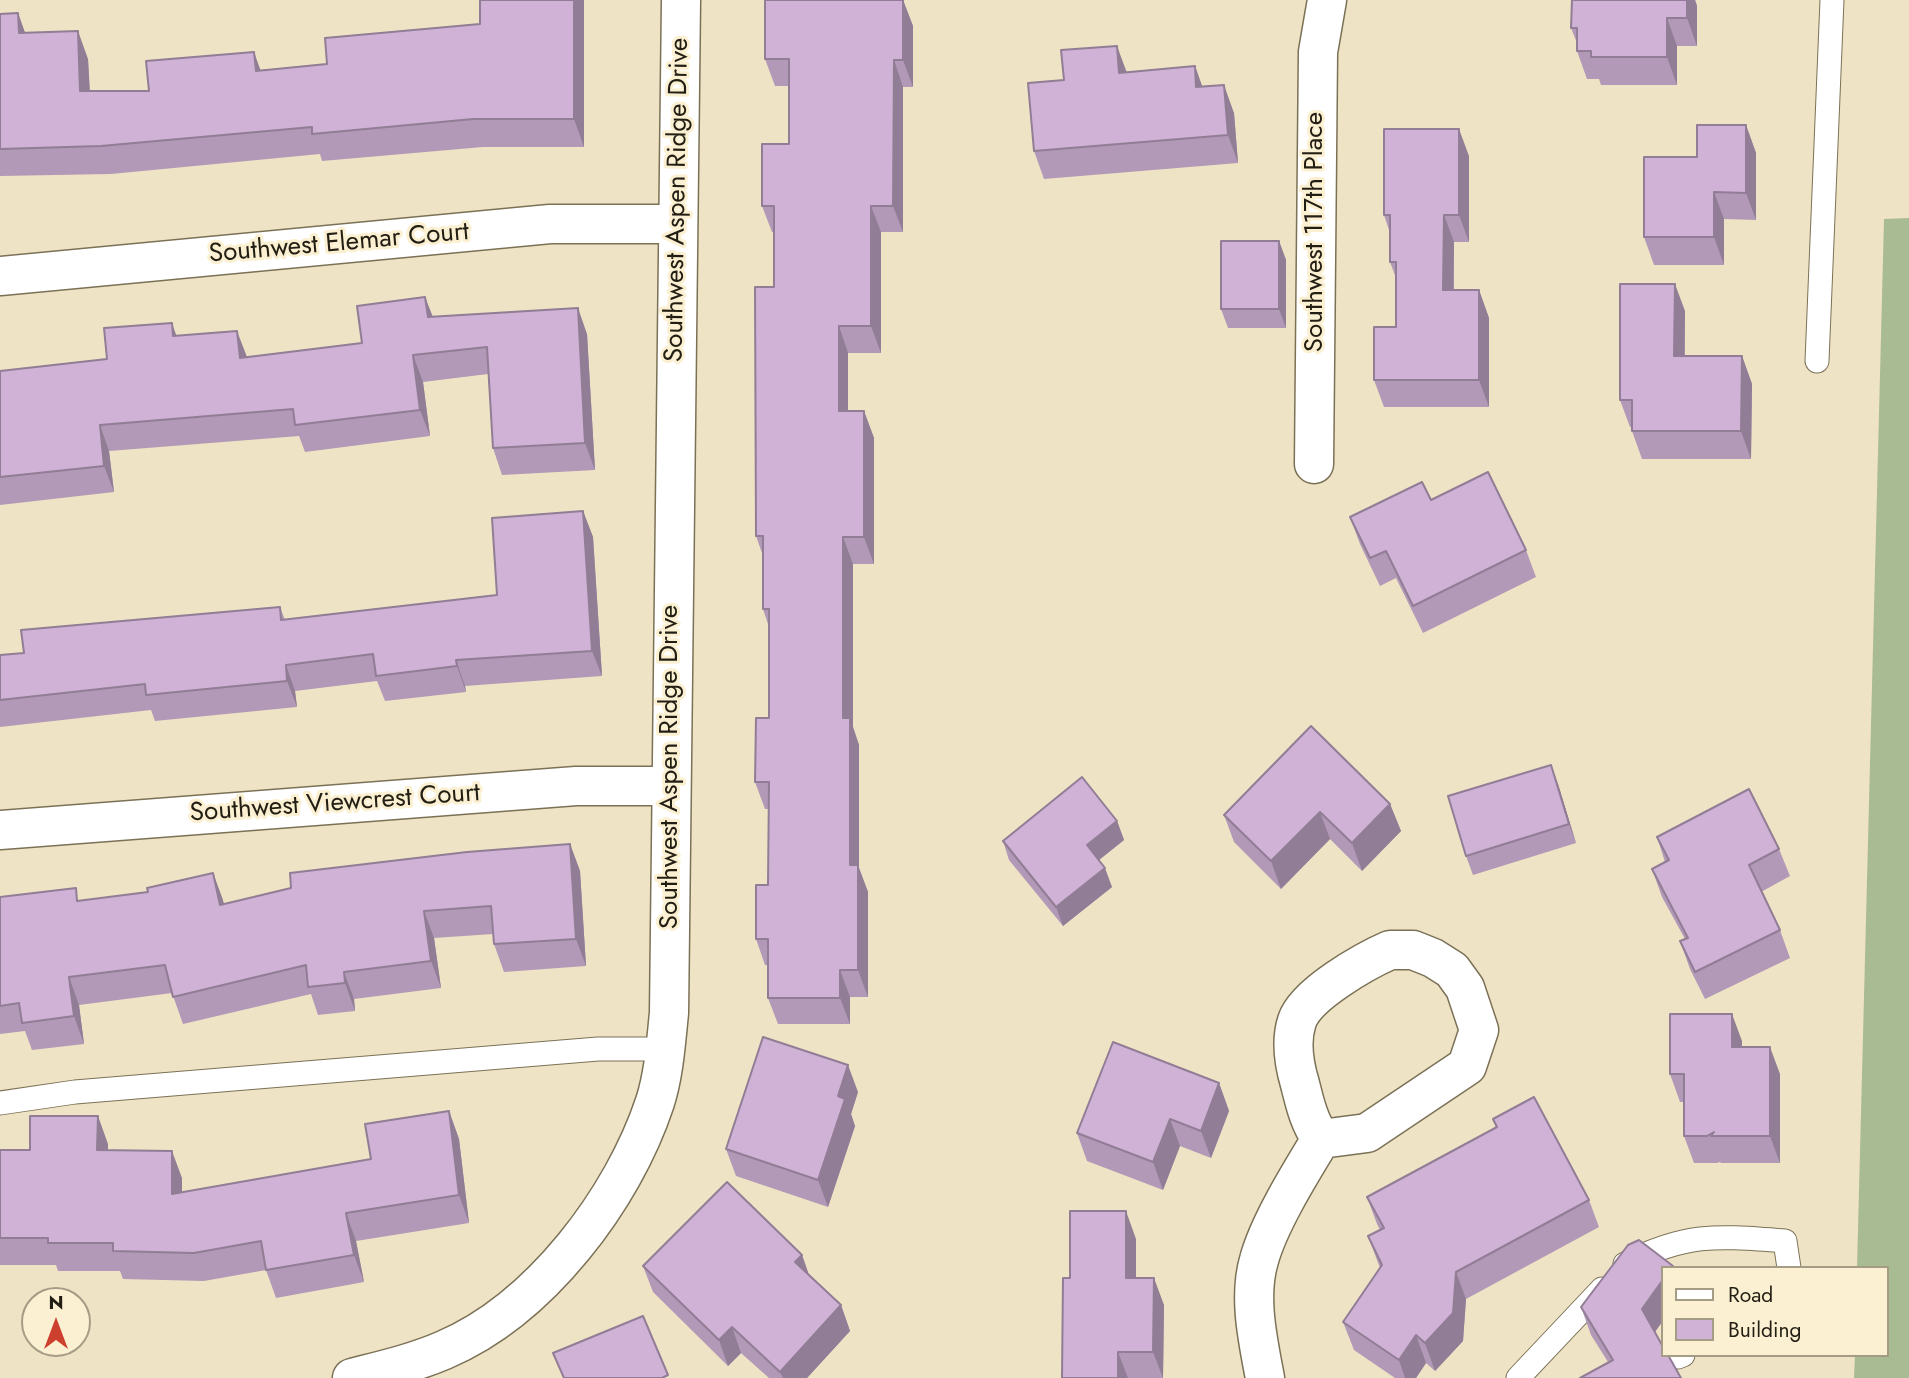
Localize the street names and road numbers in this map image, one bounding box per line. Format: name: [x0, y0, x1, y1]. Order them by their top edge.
street label: Southwest Aspen Ridge Drive: [660, 38, 696, 362]
street label: Southwest 117th Place: [1300, 112, 1332, 352]
street label: Southwest Elemar Court: [208, 217, 470, 271]
street label: Southwest Aspen Ridge Drive: [655, 605, 687, 929]
street label: Southwest Viewcrest Court: [189, 778, 481, 830]

